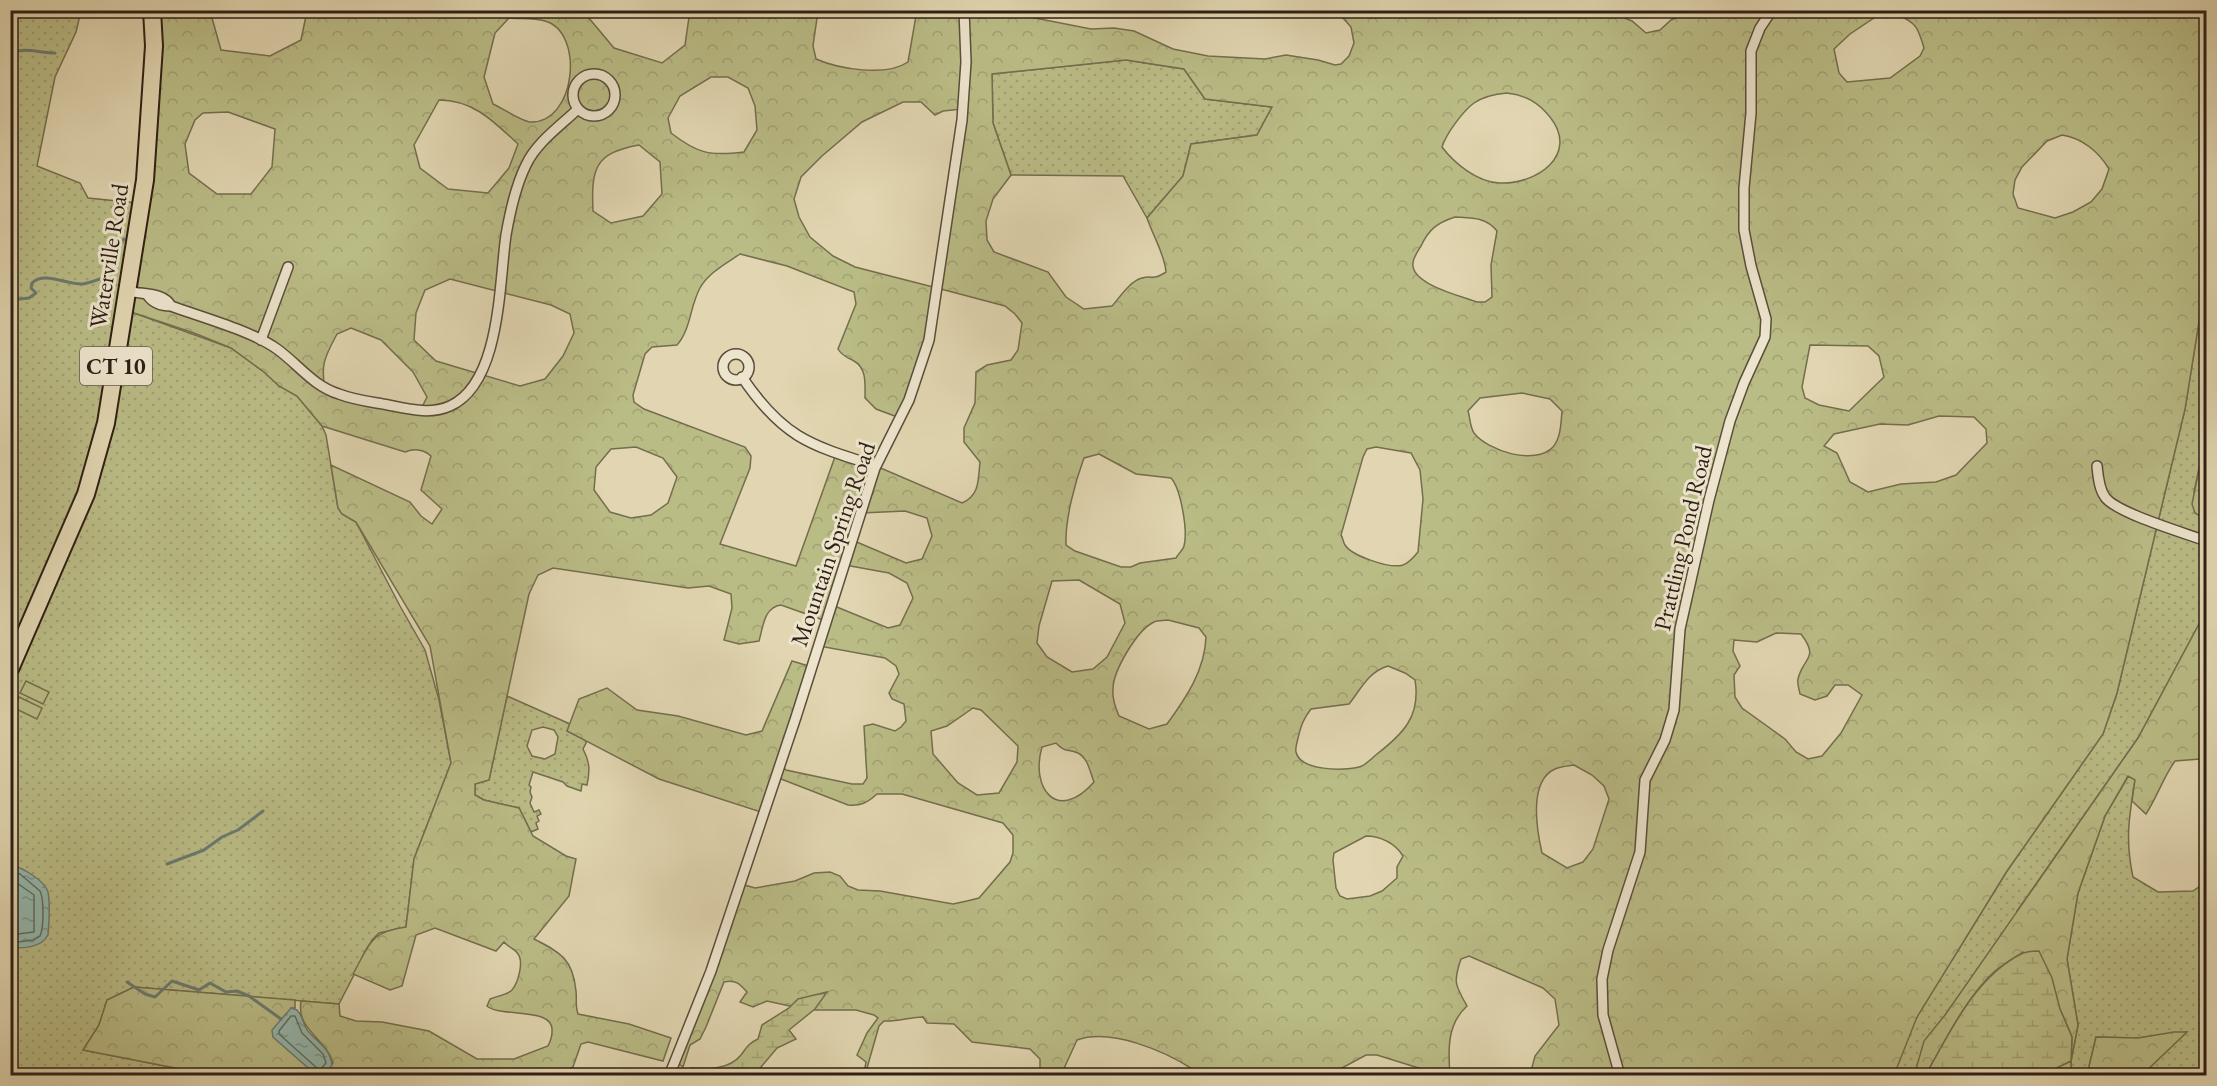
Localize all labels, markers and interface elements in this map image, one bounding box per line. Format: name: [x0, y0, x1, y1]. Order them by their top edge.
street label: Waterville Road: [82, 180, 135, 331]
road number: CT 10: [80, 347, 152, 385]
street label: Mountain Spring Road: [783, 437, 882, 650]
street label: Prattling Pond Road: [1646, 441, 1719, 634]

